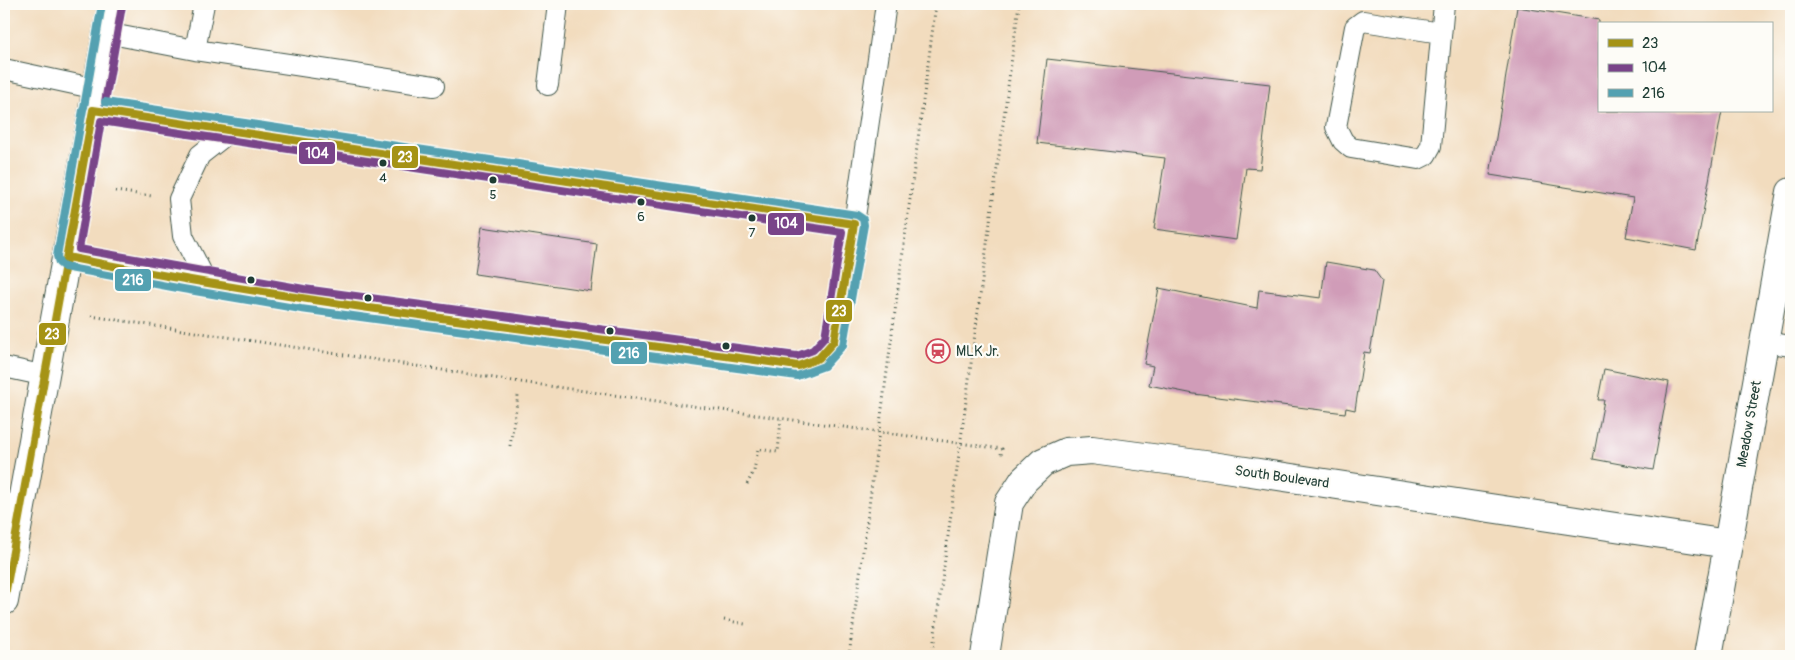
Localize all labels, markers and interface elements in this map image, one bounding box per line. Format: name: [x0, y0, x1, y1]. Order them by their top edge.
legend: [1598, 22, 1772, 112]
text: 23: [1642, 34, 1658, 53]
text: 104: [1642, 58, 1667, 77]
text: 216: [1642, 84, 1665, 103]
line badge: 104: [298, 141, 336, 165]
text: 104: [305, 145, 329, 162]
line badge: 23: [391, 145, 419, 169]
text: 23: [397, 149, 413, 166]
marker: 4: [378, 158, 388, 168]
place label: 4: [379, 170, 387, 186]
marker: 5: [488, 175, 498, 185]
place label: 5: [489, 187, 497, 203]
marker: 6: [636, 197, 646, 207]
place label: 6: [637, 209, 645, 225]
line badge: 104: [767, 212, 805, 236]
marker: 7: [747, 213, 757, 223]
text: 104: [774, 215, 798, 232]
place label: 7: [749, 225, 756, 241]
line badge: 216: [114, 268, 152, 292]
text: 216: [122, 272, 144, 289]
unlabelled marker: [246, 275, 256, 285]
unlabelled marker: [363, 293, 373, 303]
line badge: 23: [825, 299, 853, 323]
text: 23: [831, 303, 847, 320]
line badge: 23: [38, 322, 67, 346]
text: 23: [44, 326, 60, 343]
unlabelled marker: [605, 326, 615, 336]
station icon: MLK Jr.: [925, 338, 951, 364]
line badge: 216: [610, 341, 648, 365]
unlabelled marker: [721, 341, 731, 351]
place label: MLK Jr.: [956, 343, 999, 360]
text: 216: [618, 345, 640, 362]
street label: Meadow Street: [1733, 379, 1765, 469]
street label: South Boulevard: [1234, 462, 1330, 492]

